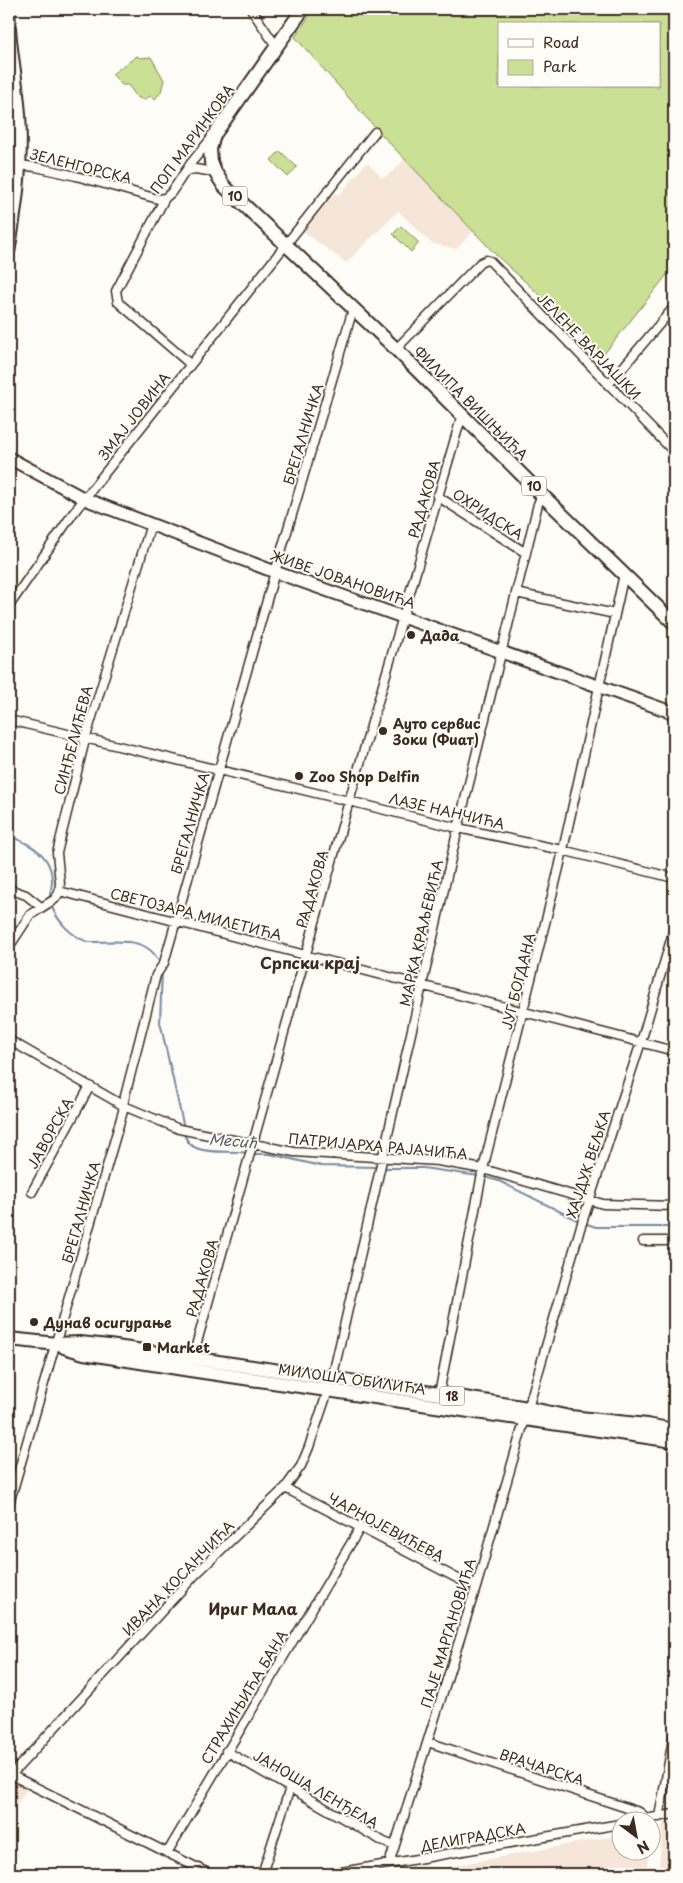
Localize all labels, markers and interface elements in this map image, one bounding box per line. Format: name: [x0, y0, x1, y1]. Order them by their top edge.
legend: [498, 22, 660, 88]
text: Road: [543, 30, 579, 53]
text: Park: [543, 54, 577, 77]
street label: ПОП МАРИНКОВА: [145, 80, 239, 198]
street label: ЗЕЛЕНГОРСКА: [27, 143, 134, 189]
road number: 10: [222, 187, 248, 206]
street label: ЈЕЛЕНЕ ВАРЈАШКИ: [532, 288, 646, 404]
street label: ФИЛИПА ВИШЊИЋА: [409, 341, 533, 465]
street label: ЗМАЈ ЈОВИНА: [93, 367, 175, 464]
street label: БРЕГАЛНИЧКА: [278, 380, 329, 487]
street label: РАДАКОВА: [403, 457, 445, 541]
road number: 10: [522, 476, 546, 496]
street label: ОХРИДСКА: [449, 483, 528, 545]
street label: ЖИВЕ ЈОВАНОВИЋА: [268, 544, 419, 614]
place label: Дада: [420, 625, 460, 646]
marker: Дада: [405, 629, 417, 641]
street label: СИНЂЕЛИЋЕВА: [48, 683, 98, 797]
place label: Ауто сервис Зоки (Фиат): [392, 713, 481, 750]
marker: Ауто сервис Зоки (Фиат): [377, 725, 389, 737]
place label: Zoo Shop Delfin: [309, 766, 420, 787]
street label: БРЕГАЛНИЧКА: [165, 769, 215, 876]
marker: Zoo Shop Delfin: [293, 770, 305, 782]
street label: ЛАЗЕ НАНЧИЋА: [387, 787, 507, 835]
street label: РАДАКОВА: [291, 847, 333, 931]
street label: МАРКА КРАЉЕВИЋА: [394, 857, 448, 1008]
street label: СВЕТОЗАРА МИЛЕТИЋА: [108, 883, 284, 946]
street label: ЈУГ БОГДАНА: [496, 930, 540, 1032]
district label: Српски крај: [260, 950, 360, 974]
street label: ЈАВОРСКА: [22, 1093, 78, 1172]
street label: ХАЈДУК ВЕЉКА: [561, 1107, 615, 1221]
water label: Месић: [208, 1126, 259, 1154]
street label: ПАТРИЈАРХА РАЈАЧИЋА: [288, 1128, 469, 1164]
street label: БРЕГАЛНИЧКА: [56, 1158, 106, 1265]
street label: РАДАКОВА: [181, 1236, 223, 1320]
place label: Дунав осигурање: [43, 1312, 172, 1333]
marker: Дунав осигурање: [28, 1316, 40, 1328]
place label: Market: [157, 1337, 210, 1358]
marker: Market: [141, 1341, 153, 1353]
street label: МИЛОША ОБИЛИЋА: [277, 1358, 427, 1400]
road number: 18: [440, 1386, 464, 1405]
street label: ЧАРНОЈЕВИЋЕВА: [324, 1487, 448, 1567]
street label: ИВАНА КОСАНЧИЋА: [117, 1515, 239, 1640]
street label: ПАЈЕ МАРГАНОВИЋА: [415, 1555, 481, 1711]
district label: Ириг Мала: [208, 1596, 298, 1620]
street label: СТРАХИЊИЋА БАНА: [196, 1626, 293, 1768]
street label: ВРАЧАРСКА: [497, 1743, 587, 1791]
street label: ЈАНОША ЛЕНЂЕЛА: [249, 1745, 383, 1834]
north arrow: [610, 1810, 660, 1860]
street label: ДЕЛИГРАДСКА: [418, 1817, 527, 1857]
text: N: [633, 1836, 653, 1859]

